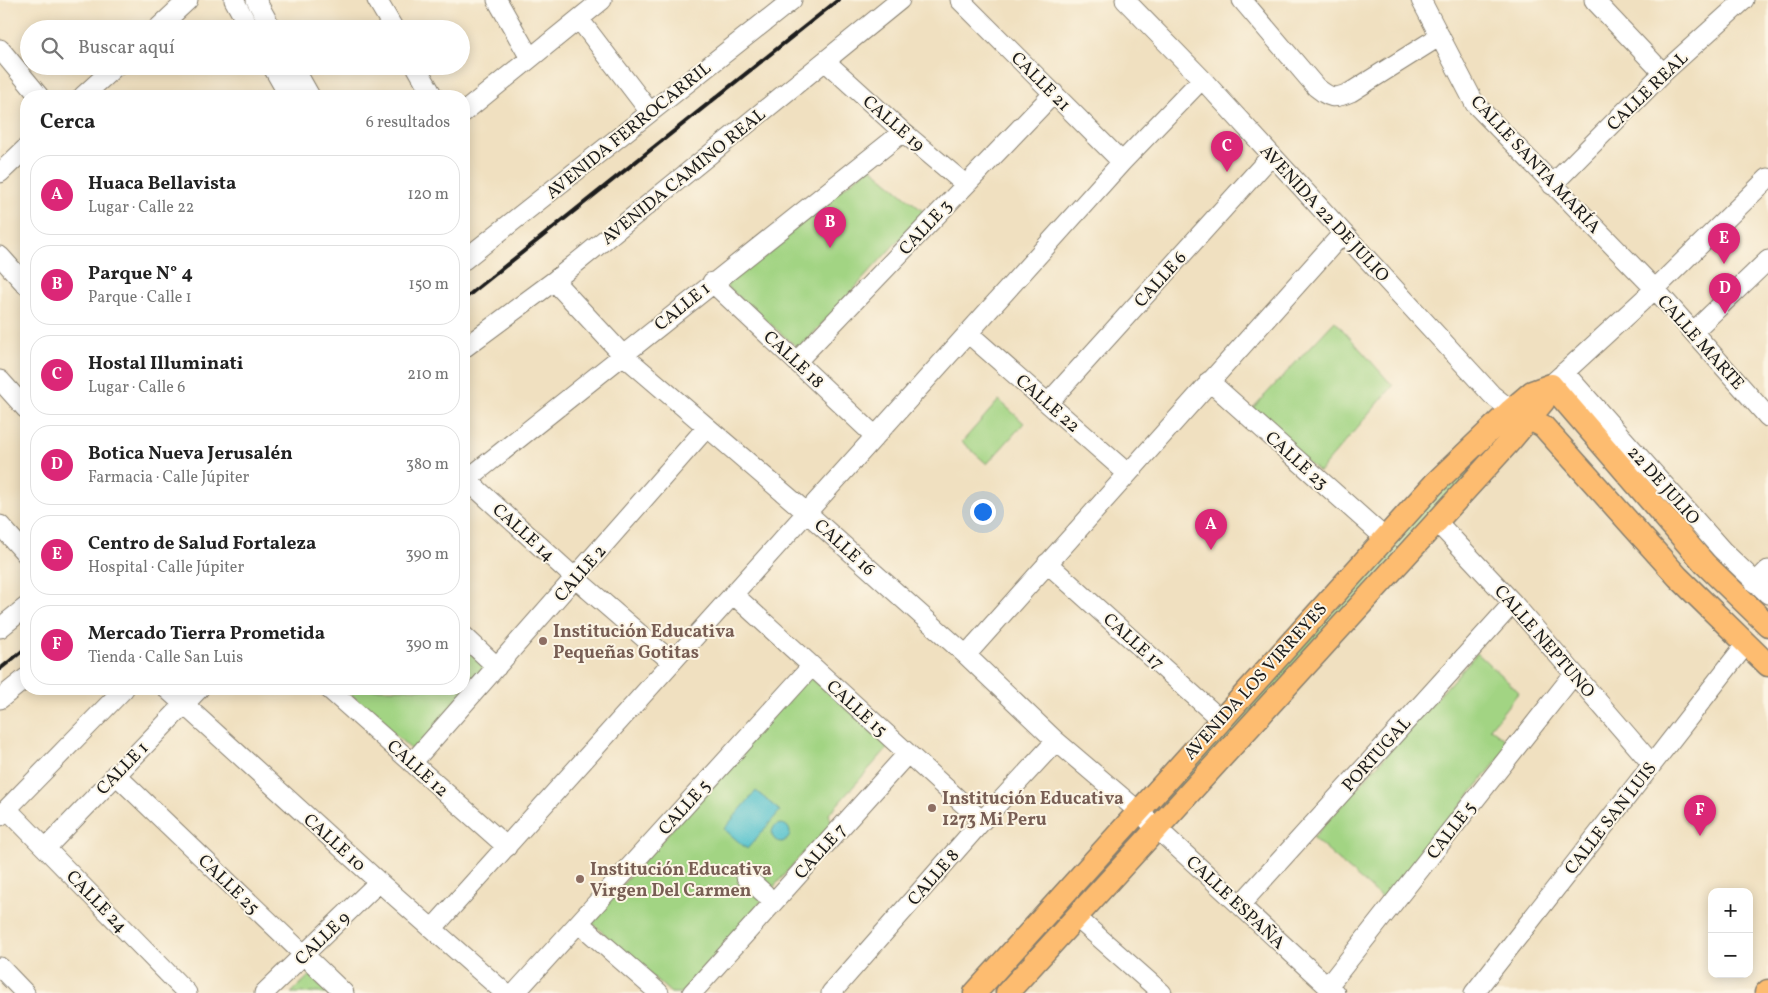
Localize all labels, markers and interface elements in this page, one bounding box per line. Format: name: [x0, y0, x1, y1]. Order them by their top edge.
search box: [20, 20, 470, 75]
icon: search: [38, 34, 66, 62]
text: Buscar aquí: [78, 35, 175, 61]
street label: CALLE 21: [1004, 47, 1075, 118]
street label: CALLE REAL: [1602, 47, 1694, 137]
street label: AVENIDA FERROCARRIL: [541, 57, 717, 206]
street label: CALLE 19: [857, 90, 930, 158]
street label: CALLE SANTA MARÍA: [1464, 90, 1606, 240]
street label: AVENIDA CAMINO REAL: [596, 103, 771, 251]
text: Cerca: [40, 108, 95, 137]
text: 6 resultados: [366, 112, 450, 134]
pin: C: [1211, 131, 1243, 172]
street label: AVENIDA 22 DE JULIO: [1253, 140, 1394, 288]
text: Huaca Bellavista: [88, 171, 236, 197]
text: A: [51, 184, 63, 206]
text: 120 m: [407, 184, 449, 206]
street label: CALLE 3: [894, 195, 958, 261]
text: Lugar · Calle 22: [88, 197, 194, 219]
pin: B: [814, 207, 846, 248]
pin: E: [1708, 223, 1740, 264]
street label: CALLE 6: [1129, 246, 1193, 314]
text: Parque N° 4: [88, 261, 193, 287]
pin: D: [1709, 273, 1741, 314]
text: B: [52, 274, 62, 296]
text: 150 m: [408, 274, 449, 296]
street label: CALLE 1: [650, 277, 716, 338]
text: Parque · Calle 1: [88, 287, 192, 309]
street label: CALLE MARTE: [1650, 290, 1749, 396]
street label: CALLE 18: [757, 325, 829, 395]
text: Hostal Illuminati: [88, 351, 243, 377]
text: C: [52, 364, 62, 386]
text: 210 m: [407, 364, 449, 386]
street label: CALLE 22: [1009, 369, 1085, 439]
text: Lugar · Calle 6: [88, 377, 185, 399]
street label: CALLE 23: [1259, 426, 1333, 496]
text: Botica Nueva Jerusalén: [88, 441, 293, 467]
street label: 22 DE JULIO: [1621, 441, 1705, 531]
text: D: [51, 454, 63, 476]
text: 380 m: [406, 454, 449, 476]
text: Farmacia · Calle Júpiter: [88, 467, 249, 489]
street label: CALLE 14: [486, 498, 560, 568]
your location: [970, 499, 996, 525]
pin: A: [1195, 509, 1227, 550]
street label: CALLE 16: [808, 514, 880, 582]
text: Centro de Salud Fortaleza: [88, 531, 316, 557]
street label: CALLE 2: [549, 540, 613, 608]
text: E: [52, 544, 62, 566]
text: 390 m: [406, 544, 449, 566]
text: Hospital · Calle Júpiter: [88, 557, 244, 579]
street label: CALLE NEPTUNO: [1488, 580, 1600, 704]
street label: AVENIDA LOS VIRREYES: [1179, 598, 1334, 766]
street label: CALLE 17: [1097, 608, 1169, 676]
place label: Institución Educativa Pequeñas Gotitas: [553, 620, 735, 666]
text: Mercado Tierra Prometida: [88, 621, 325, 647]
text: F: [52, 634, 62, 656]
text: 390 m: [406, 634, 449, 656]
marker: Institución Educativa Pequeñas Gotitas: [537, 635, 549, 647]
text: Tienda · Calle San Luis: [88, 647, 243, 669]
street label: CALLE 15: [820, 675, 892, 743]
street label: PORTUGAL: [1337, 712, 1417, 798]
street label: CALLE 12: [381, 735, 453, 804]
street label: CALLE 1: [91, 737, 155, 801]
street label: CALLE SAN LUIS: [1559, 757, 1663, 880]
street label: CALLE 5: [653, 775, 717, 841]
place label: Institución Educativa 1273 Mi Peru: [942, 787, 1124, 833]
pin: F: [1684, 795, 1716, 836]
street label: CALLE 5: [1422, 797, 1483, 865]
marker: Institución Educativa 1273 Mi Peru: [926, 802, 938, 814]
street label: CALLE 10: [297, 808, 371, 878]
street label: CALLE 7: [789, 819, 853, 885]
street label: CALLE 8: [902, 844, 966, 912]
street label: CALLE 25: [192, 849, 264, 921]
street label: CALLE ESPAÑA: [1180, 851, 1290, 956]
place label: Institución Educativa Virgen Del Carmen: [590, 858, 772, 904]
street label: CALLE 24: [60, 865, 132, 939]
marker: Institución Educativa Virgen Del Carmen: [574, 873, 586, 885]
map controls: [1708, 888, 1753, 978]
button: +: [1708, 888, 1753, 933]
street label: CALLE 9: [290, 906, 356, 972]
button: −: [1708, 933, 1753, 978]

